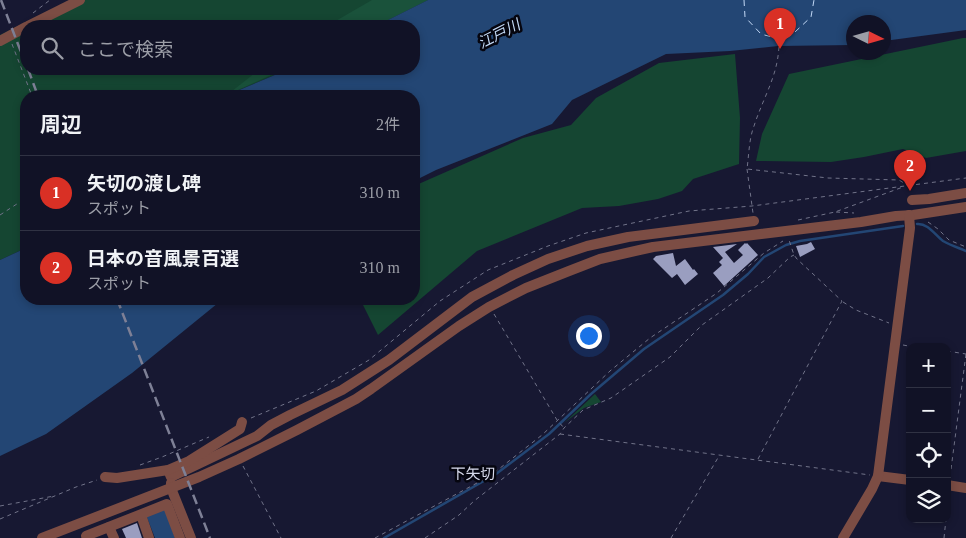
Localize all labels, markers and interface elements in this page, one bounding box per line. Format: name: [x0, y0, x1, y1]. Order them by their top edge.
pin: 1: [764, 8, 796, 49]
north arrow: [846, 15, 891, 60]
water label: 江戸川: [475, 16, 524, 51]
search box: [20, 20, 420, 75]
icon: search: [38, 34, 66, 62]
text: ここで検索: [78, 39, 173, 60]
text: 周辺: [40, 113, 82, 137]
text: 2件: [376, 116, 400, 133]
pin: 2: [894, 150, 926, 191]
text: 矢切の渡し碑: [87, 173, 201, 194]
text: 1: [52, 184, 60, 201]
text: 310 m: [360, 184, 400, 201]
text: スポット: [87, 200, 151, 217]
text: 日本の音風景百選: [87, 248, 239, 269]
text: 2: [52, 259, 60, 276]
text: 310 m: [360, 259, 400, 276]
text: スポット: [87, 275, 151, 292]
your location: [576, 323, 602, 349]
map controls: [906, 343, 951, 523]
button: +: [906, 343, 951, 388]
button: −: [906, 388, 951, 433]
button: locate: [906, 433, 951, 478]
district label: 下矢切: [450, 466, 496, 482]
button: layers: [906, 478, 951, 523]

